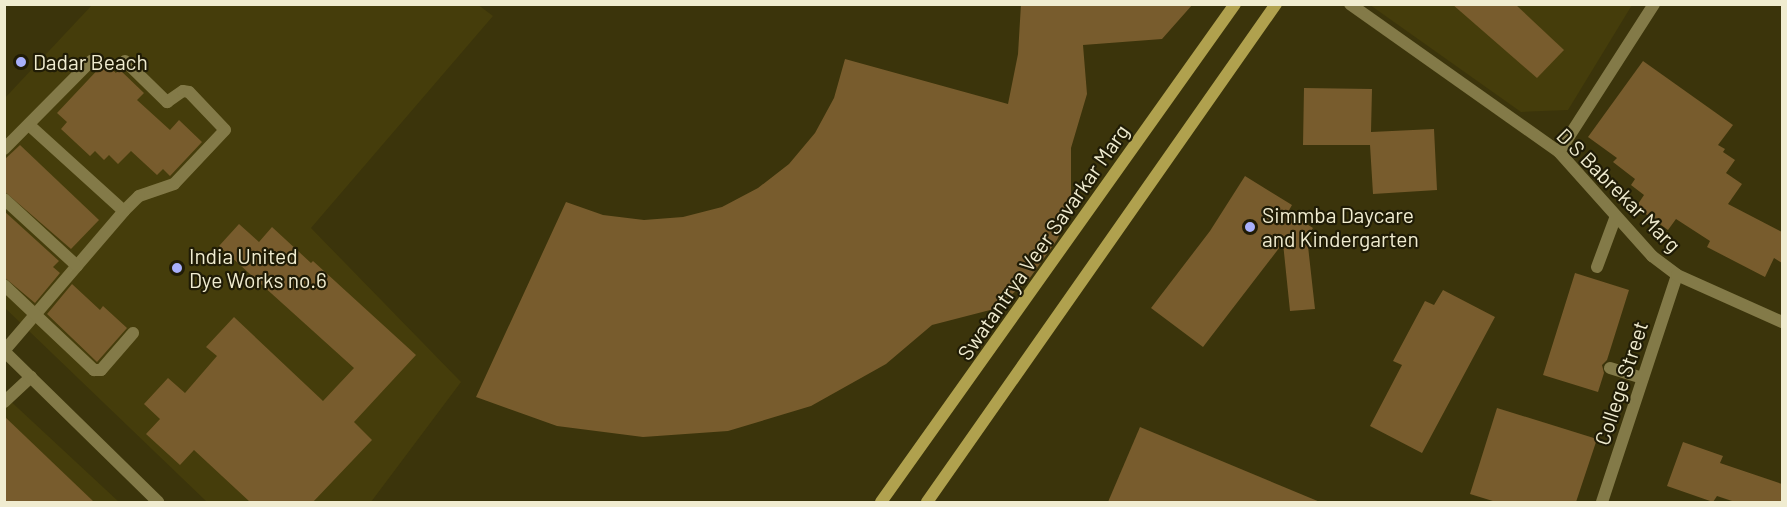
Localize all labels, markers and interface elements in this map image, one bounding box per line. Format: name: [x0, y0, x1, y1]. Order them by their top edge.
place label: Dadar Beach: [33, 49, 148, 75]
marker: Dadar Beach: [14, 55, 28, 69]
street label: Swatantrya Veer Savarkar Marg: [952, 119, 1134, 365]
street label: D S Babrekar Marg: [1552, 123, 1686, 257]
place label: Simmba Daycare and Kindergarten: [1262, 202, 1419, 252]
marker: Simmba Daycare and Kindergarten: [1243, 220, 1257, 234]
place label: India United Dye Works no.6: [189, 243, 327, 293]
marker: India United Dye Works no.6: [170, 261, 184, 275]
street label: College Street: [1589, 318, 1653, 448]

